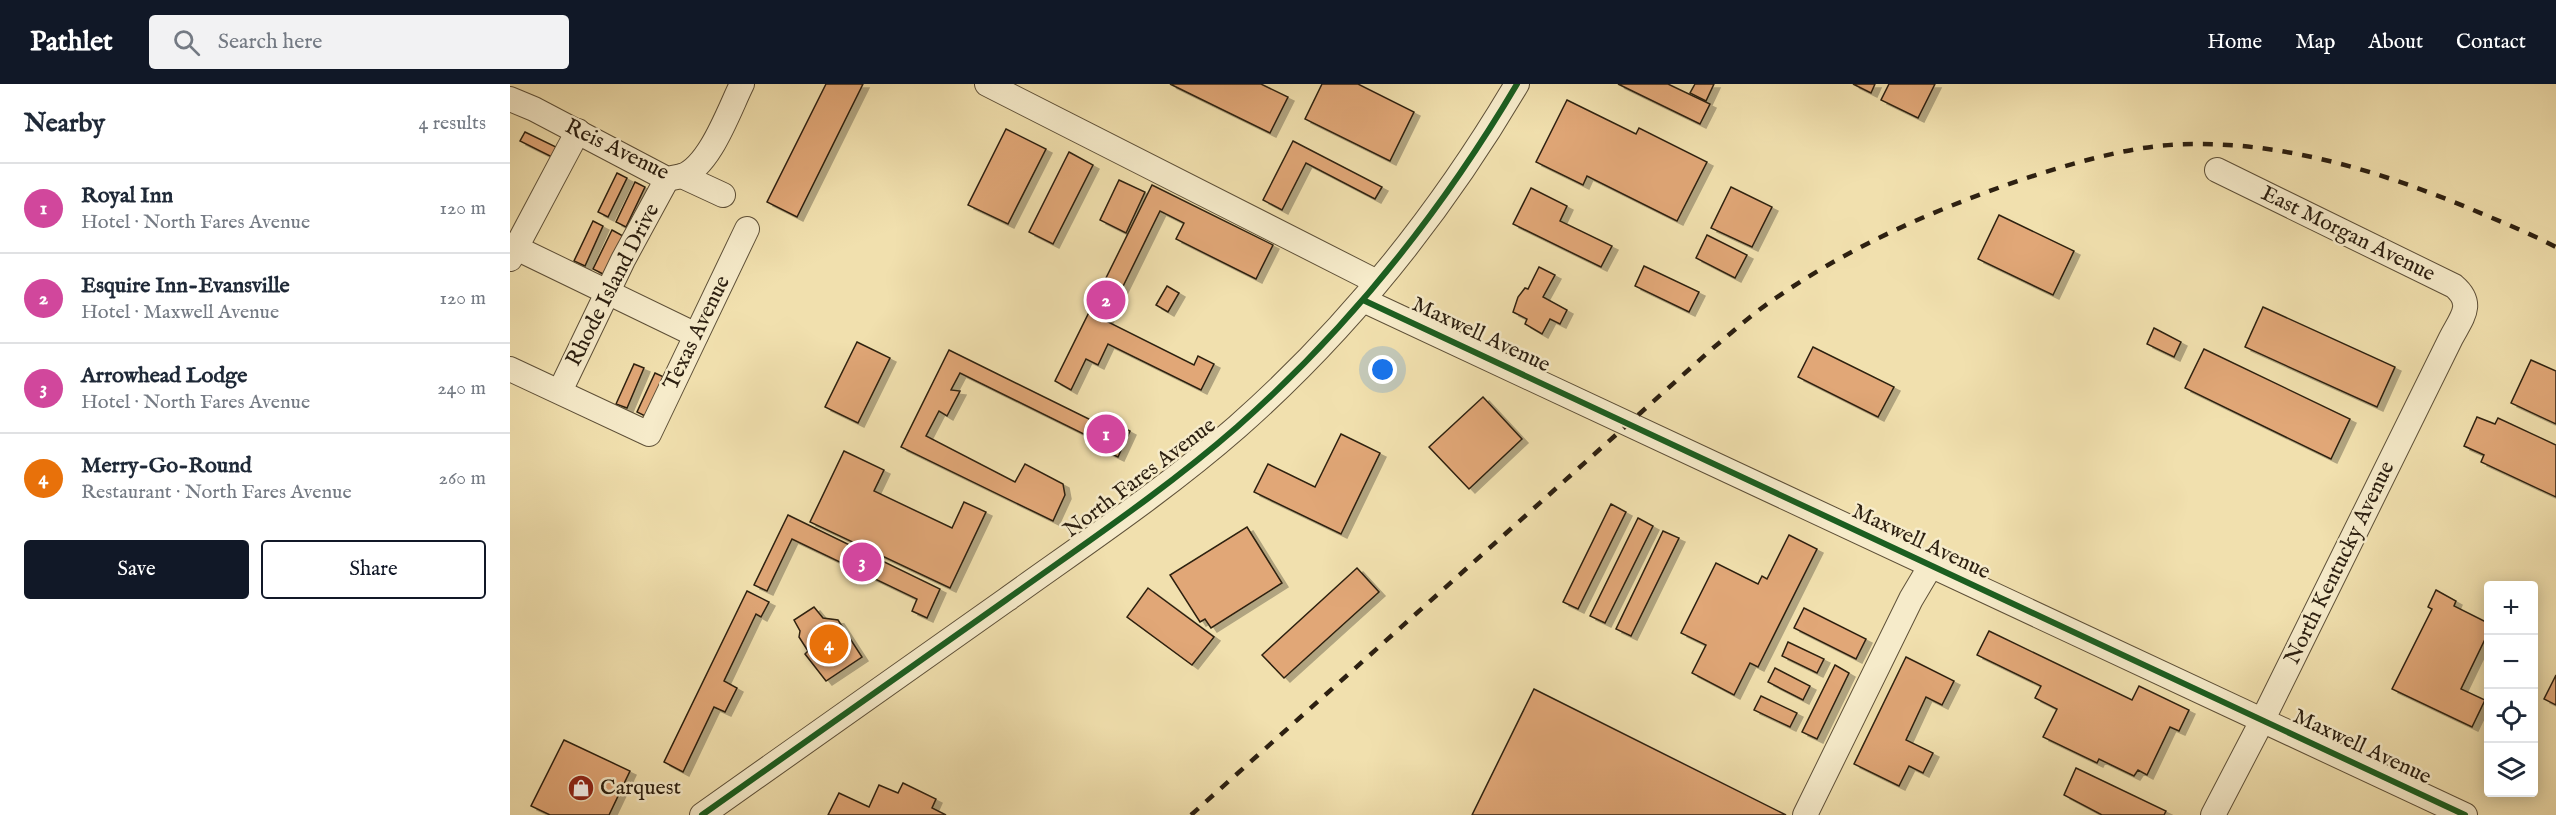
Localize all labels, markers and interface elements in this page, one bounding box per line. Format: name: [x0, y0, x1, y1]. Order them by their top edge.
search box: [149, 15, 569, 69]
text: Pathlet: [30, 25, 113, 60]
icon: search: [170, 26, 203, 59]
text: Search here: [218, 28, 322, 56]
text: Home: [2207, 29, 2262, 56]
text: Map: [2295, 29, 2335, 56]
text: About: [2368, 29, 2423, 56]
text: Contact: [2456, 29, 2526, 56]
text: Nearby: [24, 107, 105, 140]
text: 4 results: [419, 111, 486, 136]
street label: Reis Avenue: [560, 113, 674, 187]
street label: East Morgan Avenue: [2256, 180, 2440, 288]
text: Royal Inn: [81, 182, 173, 210]
text: 1: [40, 196, 47, 221]
text: 120 m: [440, 196, 486, 221]
street label: Rhode Island Drive: [560, 199, 666, 371]
text: Hotel · North Fares Avenue: [81, 210, 310, 235]
street label: Texas Avenue: [657, 271, 737, 395]
text: Esquire Inn-Evansville: [81, 272, 290, 300]
pin: 2: [1086, 278, 1126, 322]
text: 2: [39, 286, 48, 311]
text: 120 m: [440, 286, 486, 311]
street label: Maxwell Avenue: [1407, 291, 1555, 379]
text: Hotel · Maxwell Avenue: [81, 300, 279, 325]
your location: [1368, 355, 1397, 384]
text: Arrowhead Lodge: [81, 362, 247, 390]
text: 3: [40, 376, 47, 401]
text: 240 m: [437, 376, 486, 401]
text: Hotel · North Fares Avenue: [81, 390, 310, 415]
street label: North Fares Avenue: [1058, 412, 1222, 544]
pin: 1: [1086, 412, 1126, 456]
text: Merry-Go-Round: [81, 452, 252, 480]
street label: North Kentucky Avenue: [2279, 457, 2401, 669]
text: 4: [39, 466, 48, 491]
text: 260 m: [439, 466, 486, 491]
text: Restaurant · North Fares Avenue: [81, 480, 352, 505]
street label: Maxwell Avenue: [1847, 498, 1995, 586]
button: Save: [24, 540, 249, 599]
button: Share: [261, 540, 486, 599]
pin: 3: [842, 540, 882, 584]
map controls: [2484, 581, 2538, 797]
button: +: [2484, 581, 2538, 635]
pin: 4: [810, 622, 848, 666]
button: −: [2484, 635, 2538, 689]
button: locate: [2484, 689, 2538, 743]
street label: Maxwell Avenue: [2288, 703, 2436, 791]
button: layers: [2484, 743, 2538, 797]
shop icon: Carquest: [566, 773, 596, 803]
place label: Carquest: [600, 774, 681, 802]

